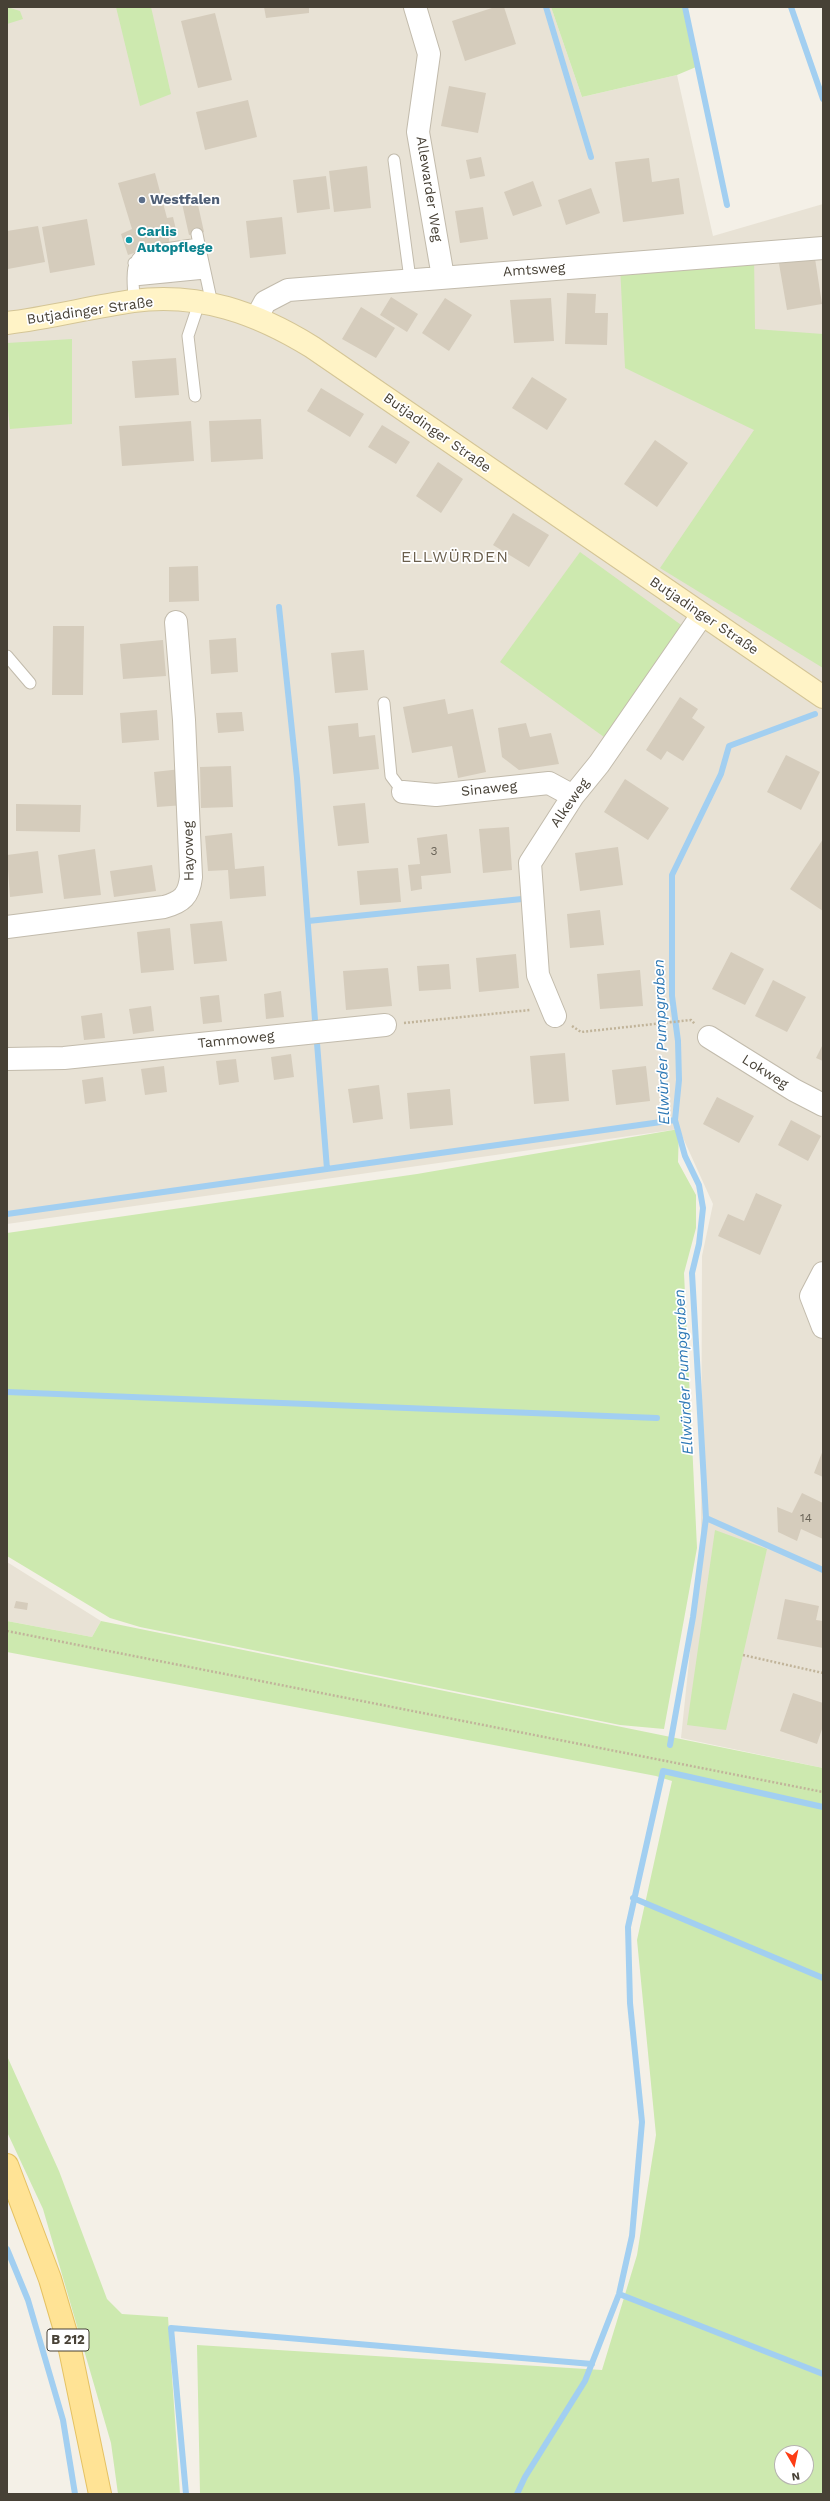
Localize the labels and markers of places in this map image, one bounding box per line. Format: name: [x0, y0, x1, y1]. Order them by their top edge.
place label: Westfalen: [150, 192, 220, 208]
marker: Westfalen: [137, 195, 147, 205]
place label: Carlis Autopflege: [137, 224, 213, 256]
marker: Carlis Autopflege: [124, 235, 134, 245]

